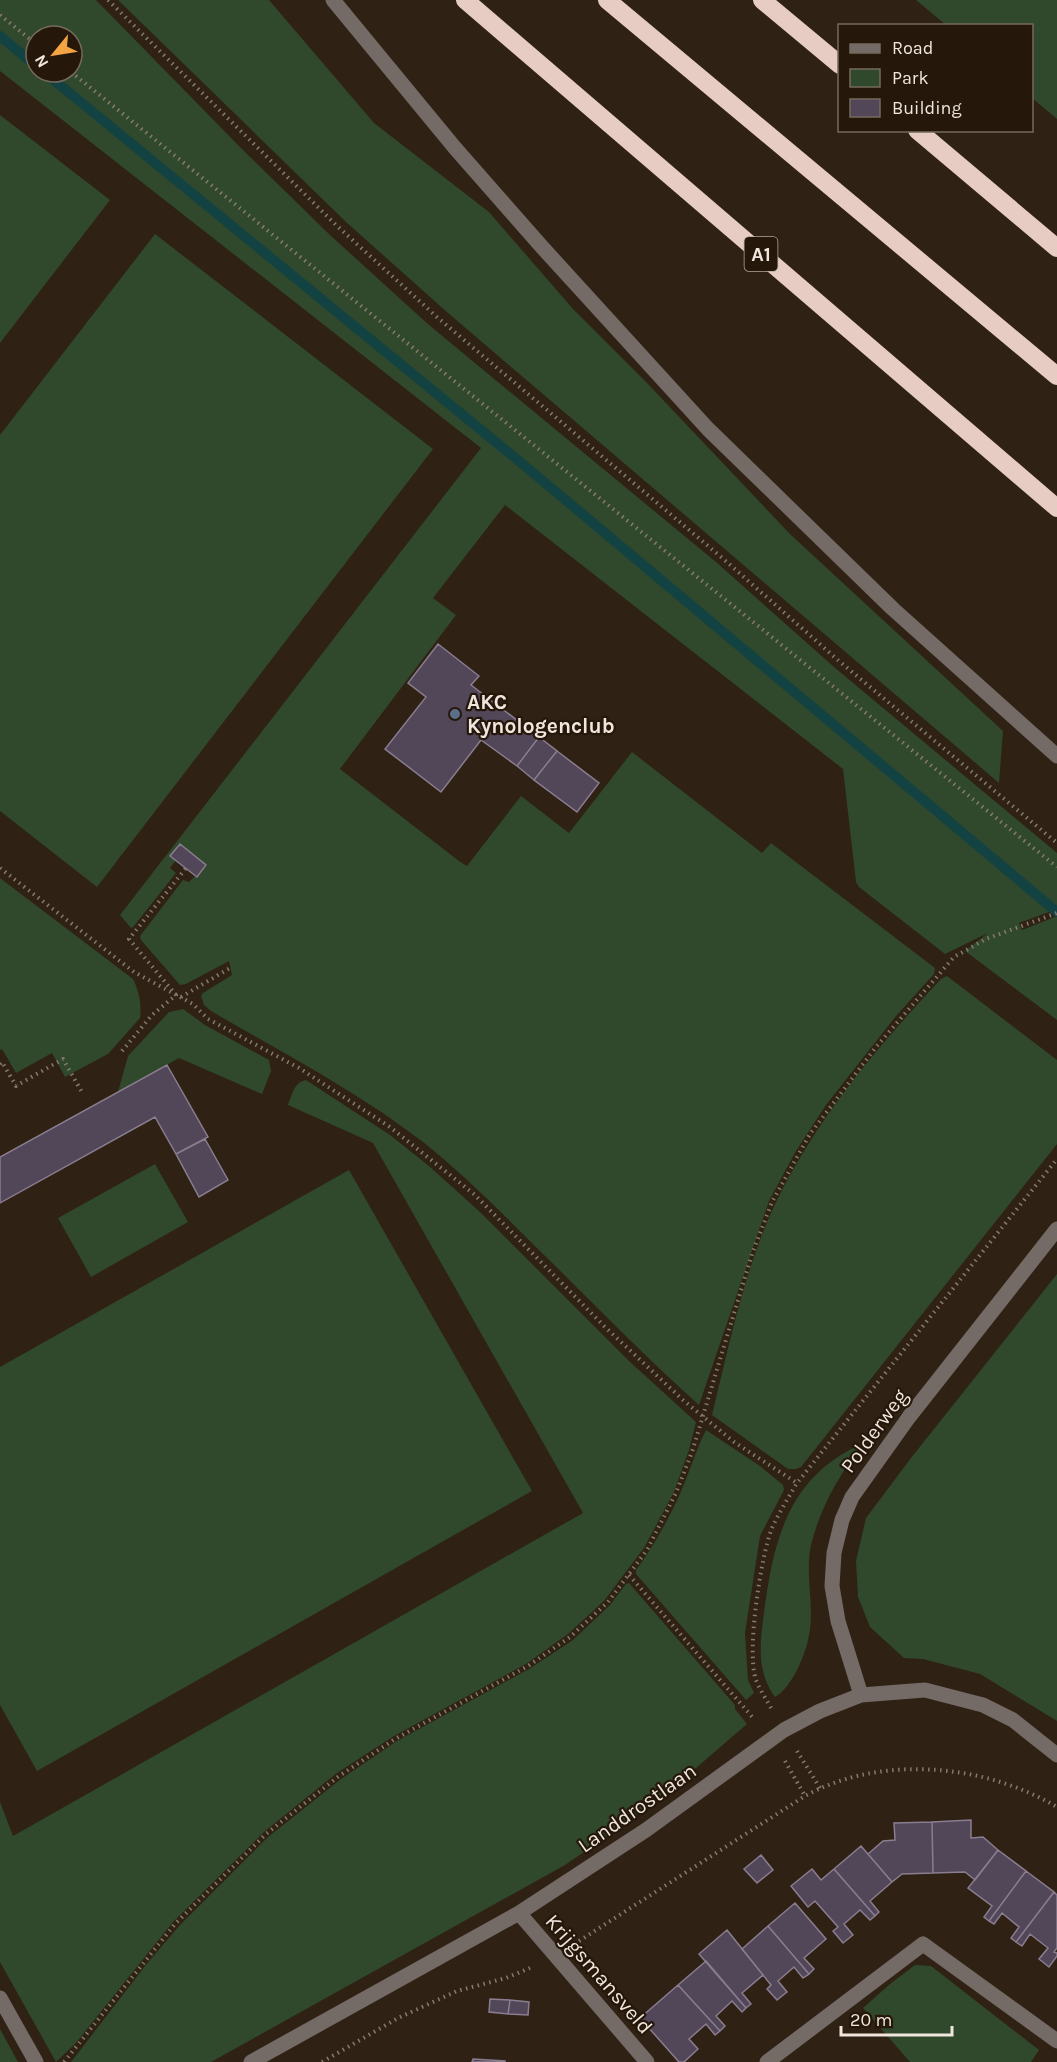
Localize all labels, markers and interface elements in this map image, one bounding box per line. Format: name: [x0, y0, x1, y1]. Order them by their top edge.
north arrow: [24, 24, 84, 84]
legend: [838, 24, 1033, 132]
text: Road: [892, 37, 933, 59]
text: N: [30, 52, 53, 71]
text: Park: [892, 67, 929, 89]
text: Building: [892, 97, 962, 119]
road number: A1: [744, 237, 777, 271]
place label: AKC Kynologenclub: [467, 690, 615, 738]
marker: AKC Kynologenclub: [448, 707, 462, 721]
street label: Polderweg: [836, 1384, 912, 1478]
street label: Landdrostlaan: [573, 1758, 701, 1858]
street label: Krijgsmansveld: [541, 1909, 657, 2039]
scale bar: [841, 1999, 952, 2037]
text: 20 m: [850, 2009, 892, 2031]

